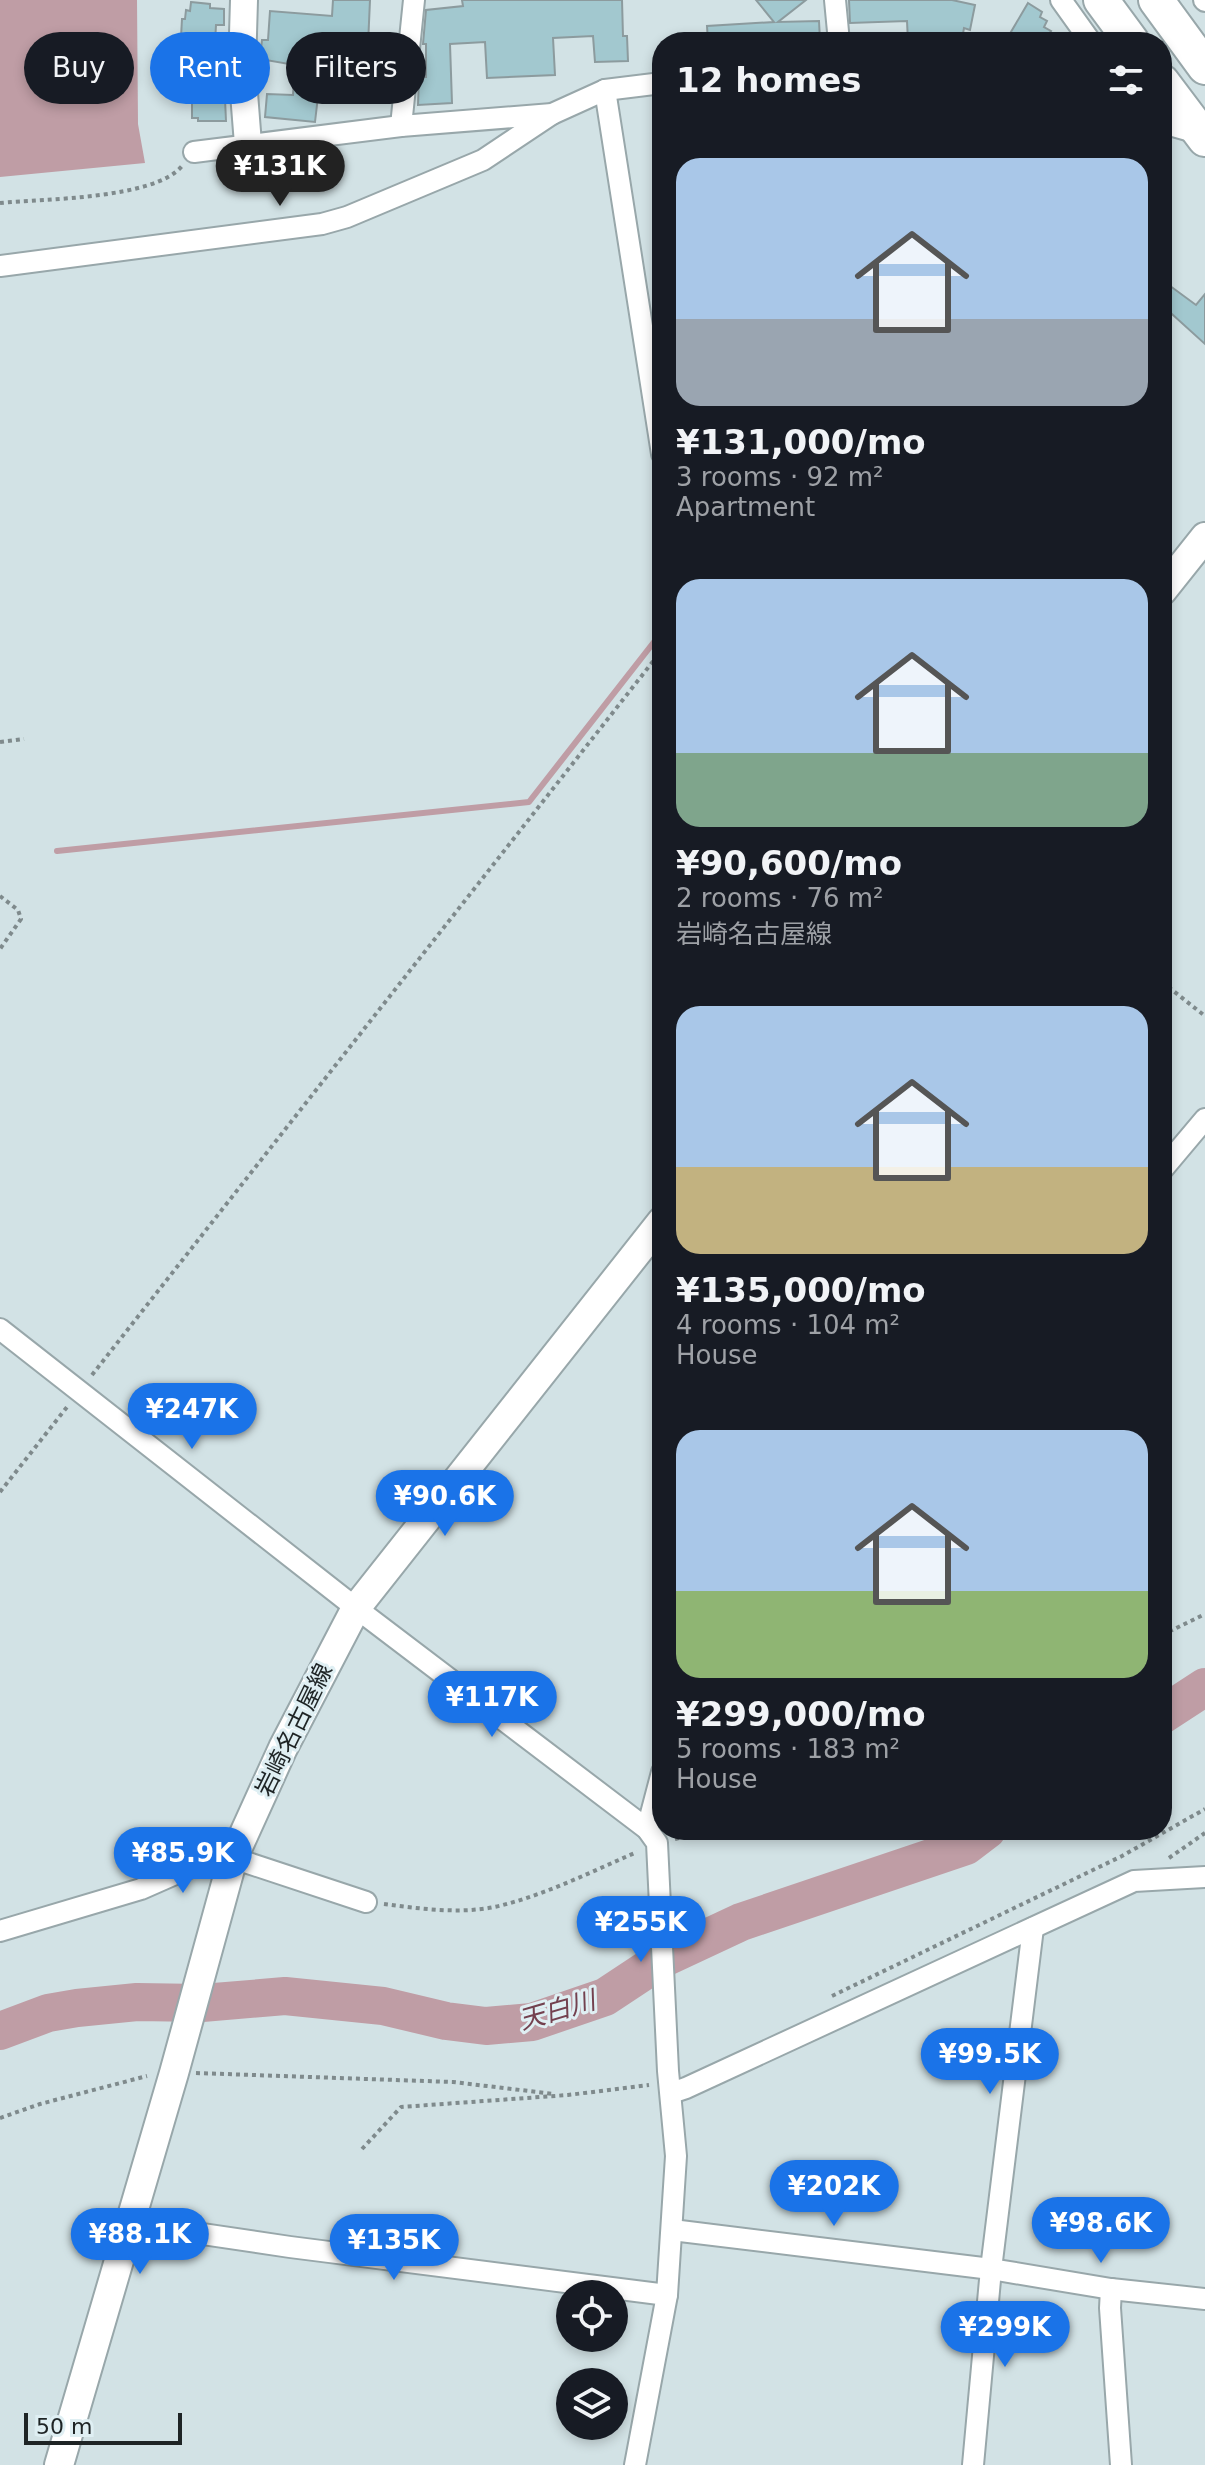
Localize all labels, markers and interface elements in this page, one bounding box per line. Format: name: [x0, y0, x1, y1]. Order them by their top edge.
chip: Buy: [24, 32, 134, 104]
chip: Rent: [150, 32, 270, 104]
chip: Filters: [286, 32, 426, 104]
icon: filters: [1104, 58, 1148, 102]
text: 12 homes: [676, 60, 861, 100]
pin: ¥131K: [224, 140, 336, 208]
text: ¥131K: [234, 151, 326, 181]
icon: home: [840, 210, 984, 354]
text: ¥131,000/mo: [676, 422, 926, 462]
text: 3 rooms · 92 m²: [676, 462, 884, 492]
text: Apartment: [676, 492, 815, 522]
icon: home: [840, 631, 984, 775]
text: ¥90,600/mo: [676, 843, 902, 883]
text: 2 rooms · 76 m²: [676, 883, 884, 913]
text: 岩崎名古屋線: [676, 919, 832, 949]
icon: home: [840, 1058, 984, 1202]
text: ¥135,000/mo: [676, 1270, 926, 1310]
text: 4 rooms · 104 m²: [676, 1310, 900, 1340]
text: House: [676, 1340, 757, 1370]
pin: ¥247K: [136, 1383, 248, 1451]
text: ¥247K: [146, 1394, 238, 1424]
pin: ¥90.6K: [380, 1470, 510, 1538]
text: ¥90.6K: [394, 1481, 496, 1511]
icon: home: [840, 1482, 984, 1626]
street label: 岩崎名古屋線: [250, 1659, 338, 1801]
pin: ¥117K: [436, 1671, 548, 1739]
text: ¥117K: [446, 1682, 538, 1712]
text: ¥299,000/mo: [676, 1694, 926, 1734]
text: 5 rooms · 183 m²: [676, 1734, 900, 1764]
text: House: [676, 1764, 757, 1794]
pin: ¥85.9K: [118, 1827, 248, 1895]
text: ¥85.9K: [132, 1838, 234, 1868]
pin: ¥255K: [585, 1896, 697, 1964]
text: ¥255K: [595, 1907, 687, 1937]
water label: 天白川: [515, 1984, 602, 2035]
pin: ¥99.5K: [925, 2028, 1055, 2096]
text: ¥99.5K: [939, 2039, 1041, 2069]
pin: ¥202K: [778, 2160, 890, 2228]
text: ¥202K: [788, 2171, 880, 2201]
pin: ¥98.6K: [1036, 2197, 1166, 2265]
pin: ¥88.1K: [75, 2208, 205, 2276]
text: ¥98.6K: [1050, 2208, 1152, 2238]
pin: ¥135K: [338, 2214, 450, 2282]
text: ¥88.1K: [89, 2219, 191, 2249]
text: ¥135K: [348, 2225, 440, 2255]
map controls: [556, 2280, 628, 2440]
button: locate: [556, 2280, 628, 2352]
pin: ¥299K: [949, 2301, 1061, 2369]
text: ¥299K: [959, 2312, 1051, 2342]
button: layers: [556, 2368, 628, 2440]
scale bar: [24, 2409, 182, 2445]
text: 50 m: [36, 2414, 92, 2439]

